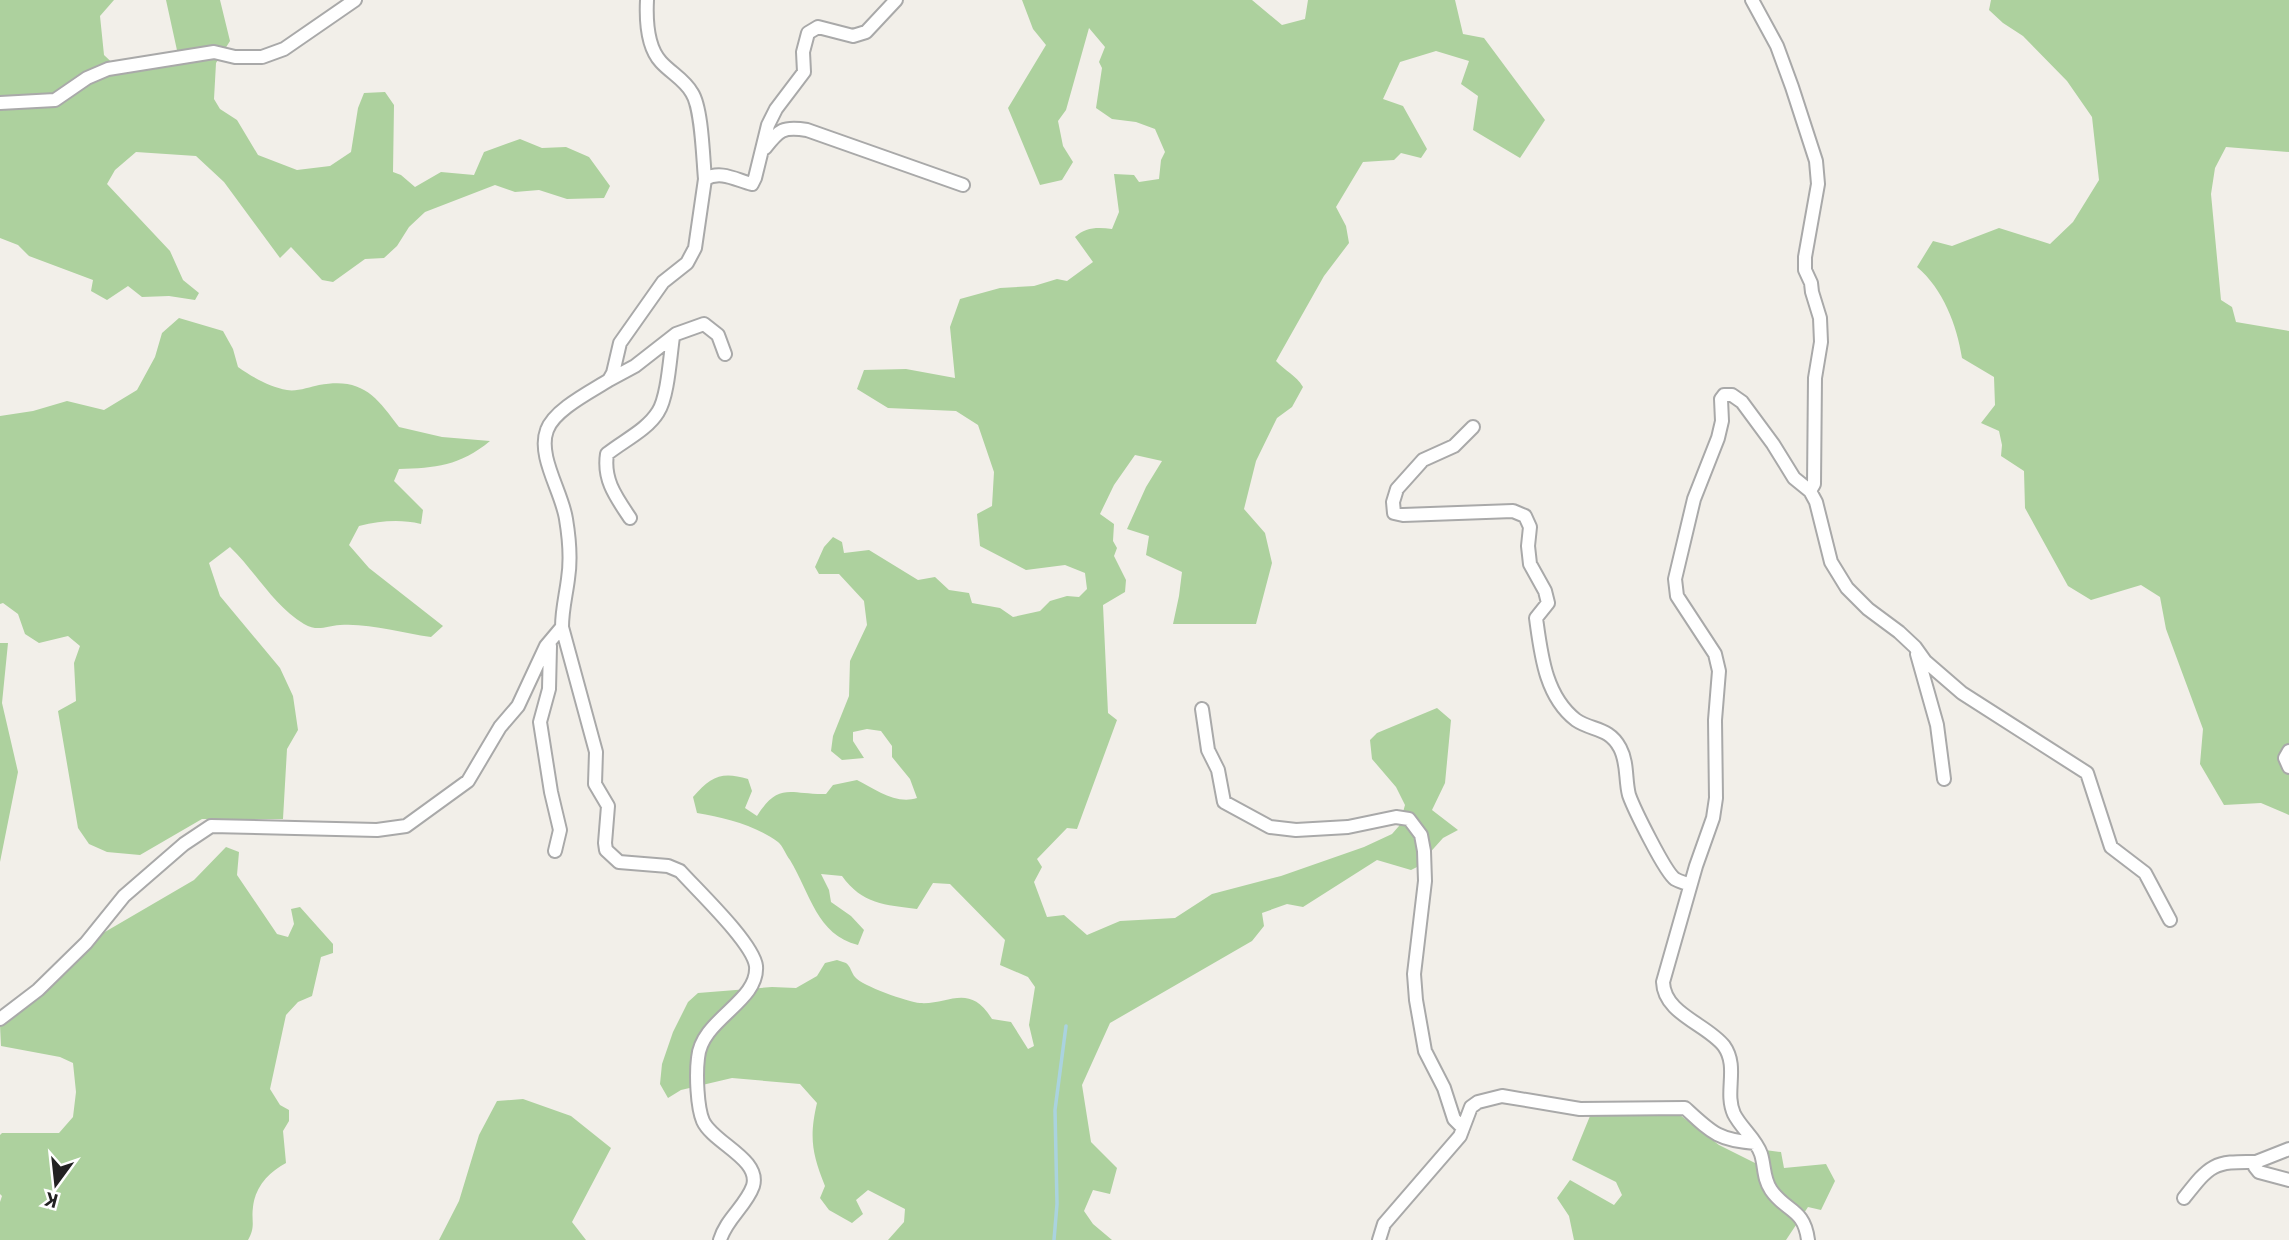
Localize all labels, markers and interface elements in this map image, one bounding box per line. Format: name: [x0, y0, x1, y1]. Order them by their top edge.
north arrow: [21, 1149, 91, 1219]
text: K: [42, 1186, 61, 1215]

